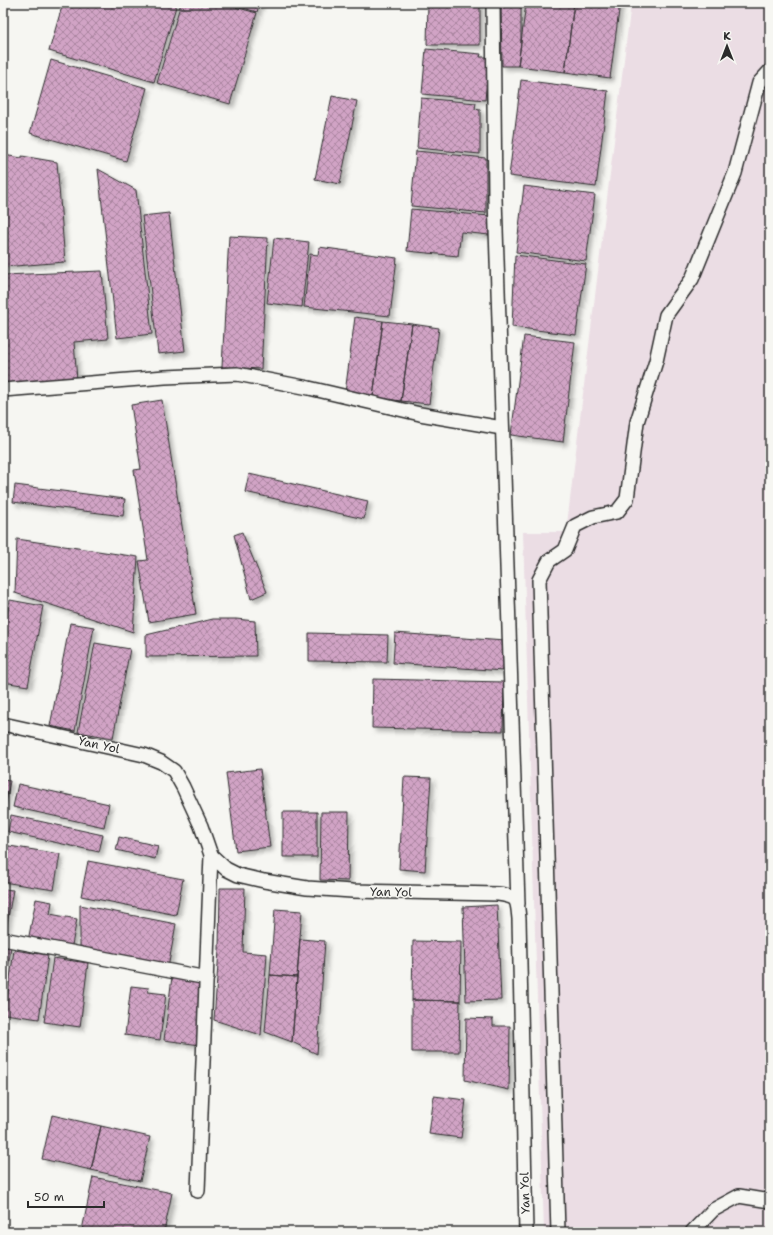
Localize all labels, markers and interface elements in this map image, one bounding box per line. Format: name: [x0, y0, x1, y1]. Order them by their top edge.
north arrow: [707, 26, 747, 66]
text: K: [723, 29, 731, 44]
street label: Yan Yol: [77, 733, 121, 757]
street label: Yan Yol: [370, 884, 412, 900]
street label: Yan Yol: [516, 1171, 534, 1214]
scale bar: [28, 1183, 104, 1209]
text: 50 m: [34, 1189, 64, 1205]

